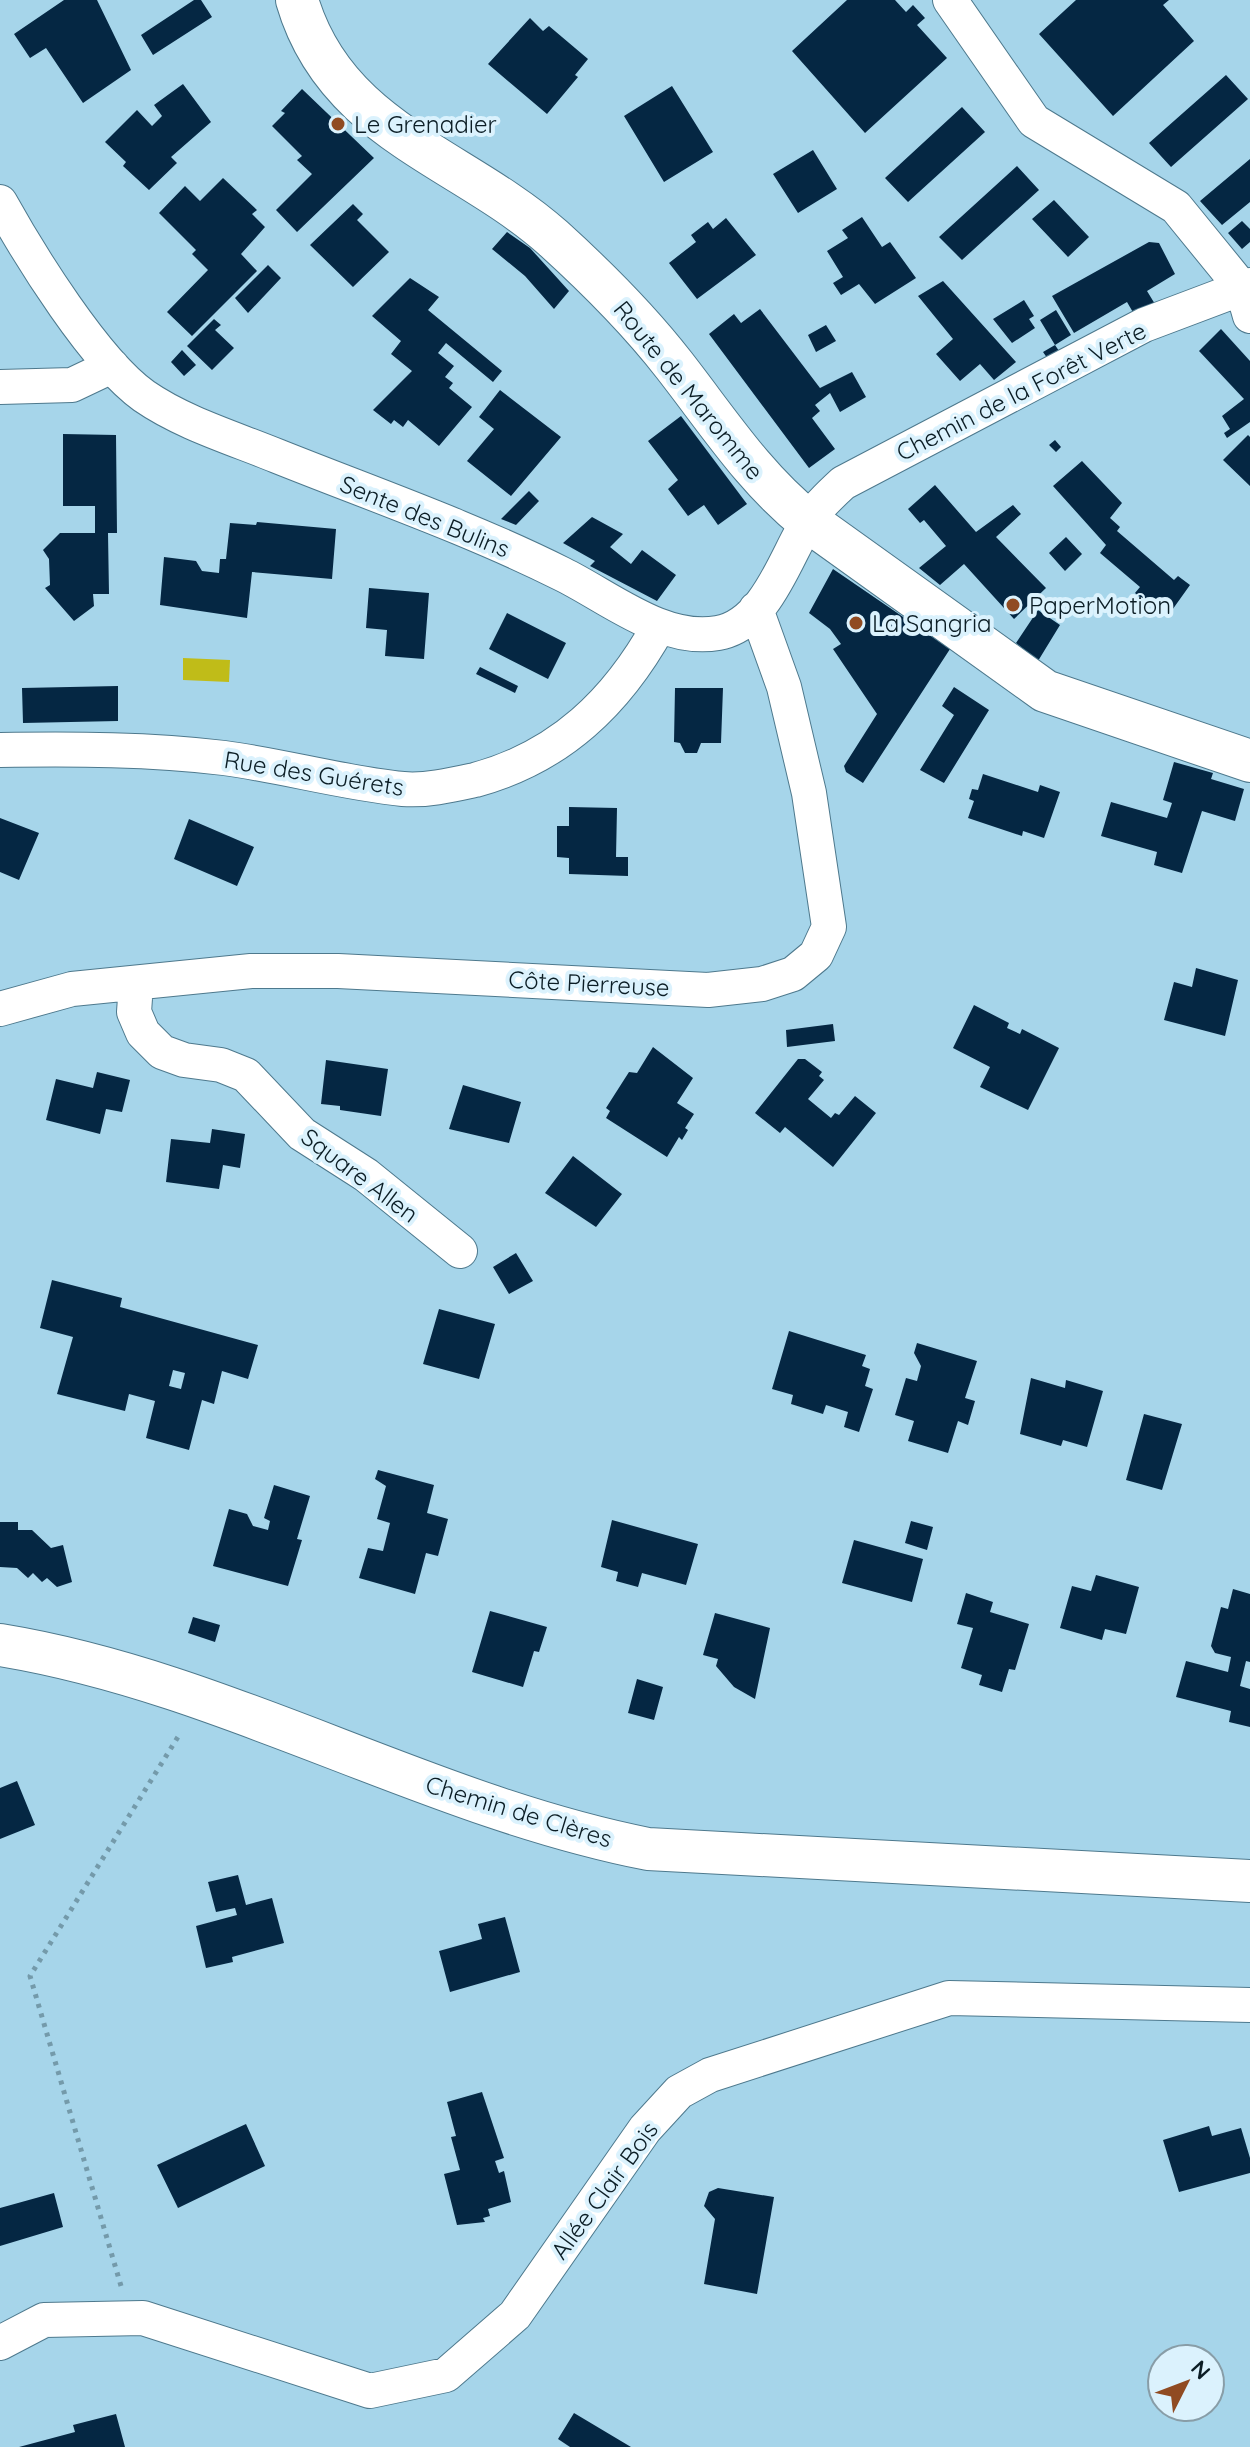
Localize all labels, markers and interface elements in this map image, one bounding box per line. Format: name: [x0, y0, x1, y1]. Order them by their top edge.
place label: Le Grenadier: [354, 109, 497, 139]
marker: Le Grenadier: [329, 115, 347, 133]
street label: Route de Maromme: [608, 294, 770, 486]
street label: Chemin de la Forêt Verte: [891, 315, 1151, 467]
street label: Sente des Bulins: [336, 468, 514, 564]
place label: PaperMotion: [1029, 590, 1171, 620]
marker: PaperMotion: [1004, 596, 1022, 614]
place label: La Sangria: [872, 608, 992, 638]
marker: La Sangria: [847, 614, 865, 632]
street label: Rue des Guérets: [222, 744, 406, 802]
street label: Côte Pierreuse: [508, 964, 670, 1002]
street label: Square Allen: [296, 1121, 424, 1229]
street label: Chemin de Clères: [422, 1768, 616, 1854]
street label: Allée Clair Bois: [544, 2115, 664, 2265]
north arrow: [1146, 2343, 1226, 2423]
text: N: [1185, 2354, 1217, 2385]

